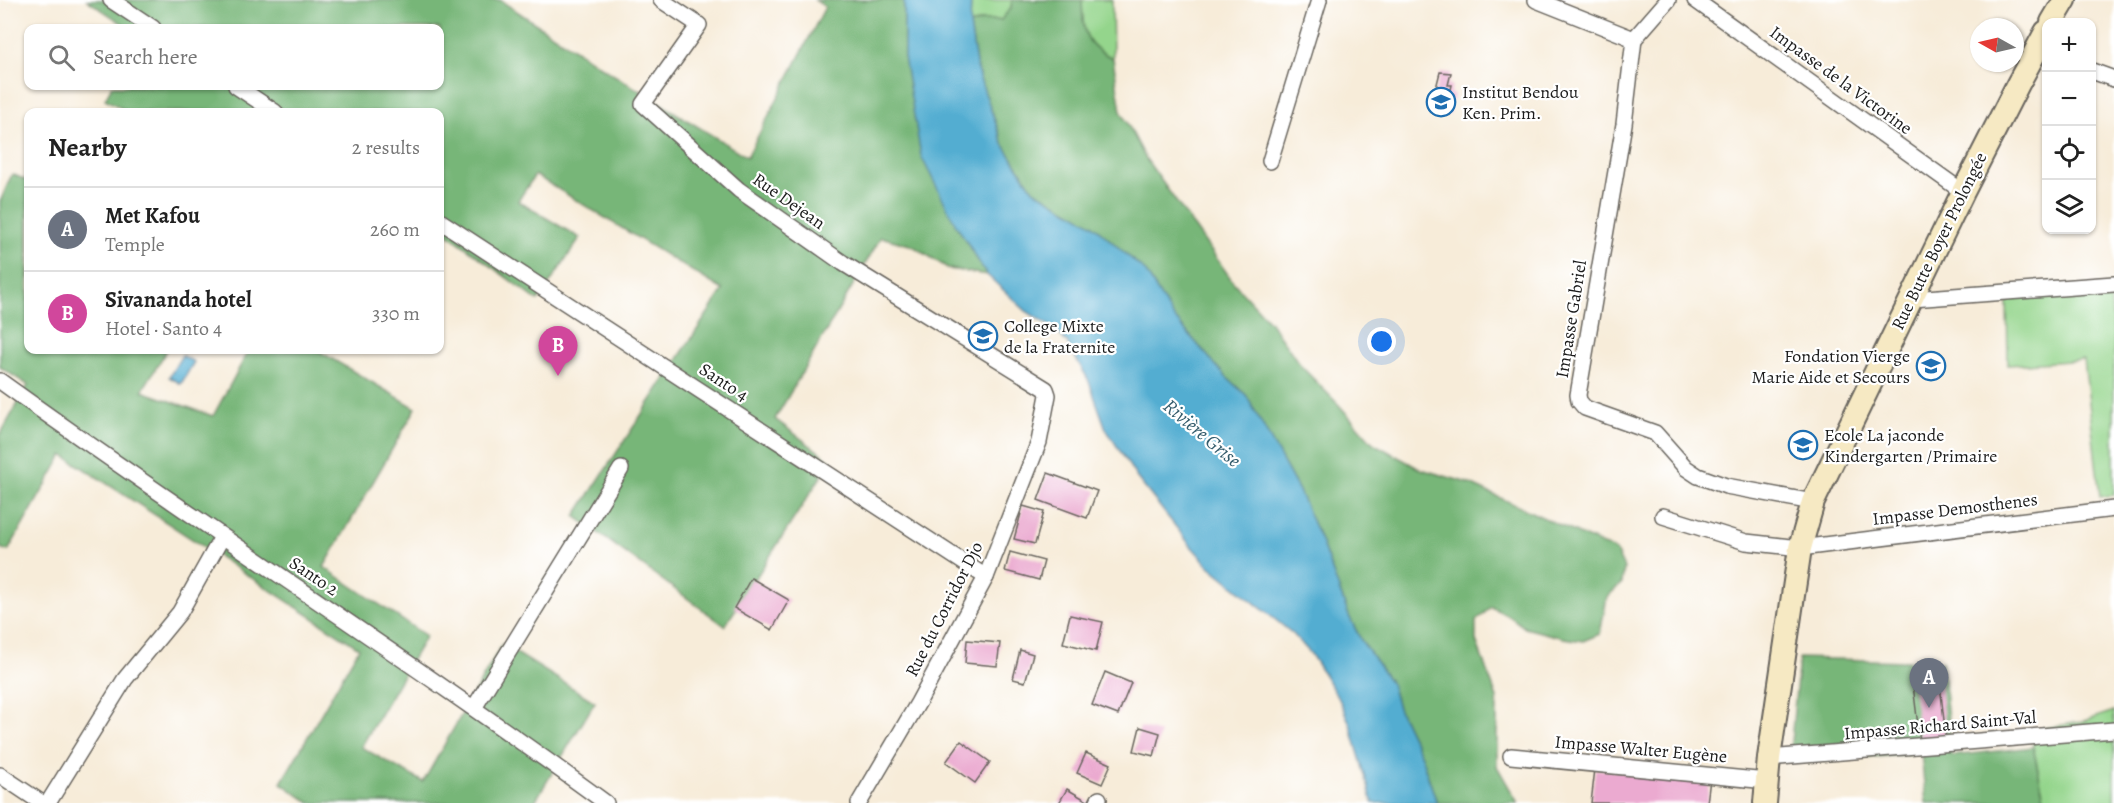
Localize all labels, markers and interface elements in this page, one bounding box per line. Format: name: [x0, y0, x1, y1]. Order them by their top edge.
north arrow: [1970, 18, 2024, 72]
map controls: [2042, 18, 2096, 234]
button: +: [2042, 18, 2096, 72]
street label: Impasse de la Victorine: [1765, 20, 1917, 140]
search box: [24, 24, 444, 90]
icon: search: [45, 41, 78, 74]
text: Search here: [93, 42, 198, 72]
button: −: [2042, 72, 2096, 126]
place label: Institut Bendou Ken. Prim.: [1462, 80, 1579, 125]
school or university icon: Institut Bendou Ken. Prim.: [1425, 86, 1457, 118]
button: locate: [2042, 126, 2096, 180]
text: Nearby: [48, 130, 127, 165]
text: 2 results: [352, 134, 420, 161]
street label: Rue Butte Boyer Prolongée: [1885, 148, 1993, 334]
street label: Rue Dejean: [748, 167, 830, 235]
button: layers: [2042, 180, 2096, 234]
text: Met Kafou: [105, 201, 200, 231]
text: A: [61, 216, 74, 243]
text: 260 m: [370, 216, 420, 243]
text: Temple: [105, 231, 165, 258]
street label: Impasse Gabriel: [1550, 258, 1592, 380]
text: Sivananda hotel: [105, 285, 252, 315]
text: B: [61, 300, 74, 327]
text: 330 m: [372, 300, 420, 327]
place label: College Mixte de la Fraternite: [1004, 314, 1115, 359]
text: Hotel · Santo 4: [105, 315, 222, 342]
school or university icon: College Mixte de la Fraternite: [967, 320, 999, 352]
pin: B: [538, 326, 578, 376]
your location: [1367, 327, 1396, 356]
place label: Fondation Vierge Marie Aide et Secours: [1751, 344, 1910, 389]
school or university icon: Fondation Vierge Marie Aide et Secours: [1915, 350, 1947, 382]
street label: Santo 4: [695, 357, 753, 407]
water label: Rivière Grise: [1157, 393, 1247, 473]
place label: Ecole La jaconde Kindergarten /Primaire: [1824, 423, 1997, 468]
school or university icon: Ecole La jaconde Kindergarten /Primaire: [1787, 429, 1819, 461]
street label: Impasse Demosthenes: [1871, 487, 2039, 531]
street label: Rue du Corridor Djo: [900, 537, 988, 681]
street label: Santo 2: [285, 551, 344, 601]
pin: A: [1910, 658, 1948, 708]
street label: Impasse Richard Saint-Val: [1843, 705, 2038, 745]
street label: Impasse Walter Eugène: [1554, 730, 1728, 768]

